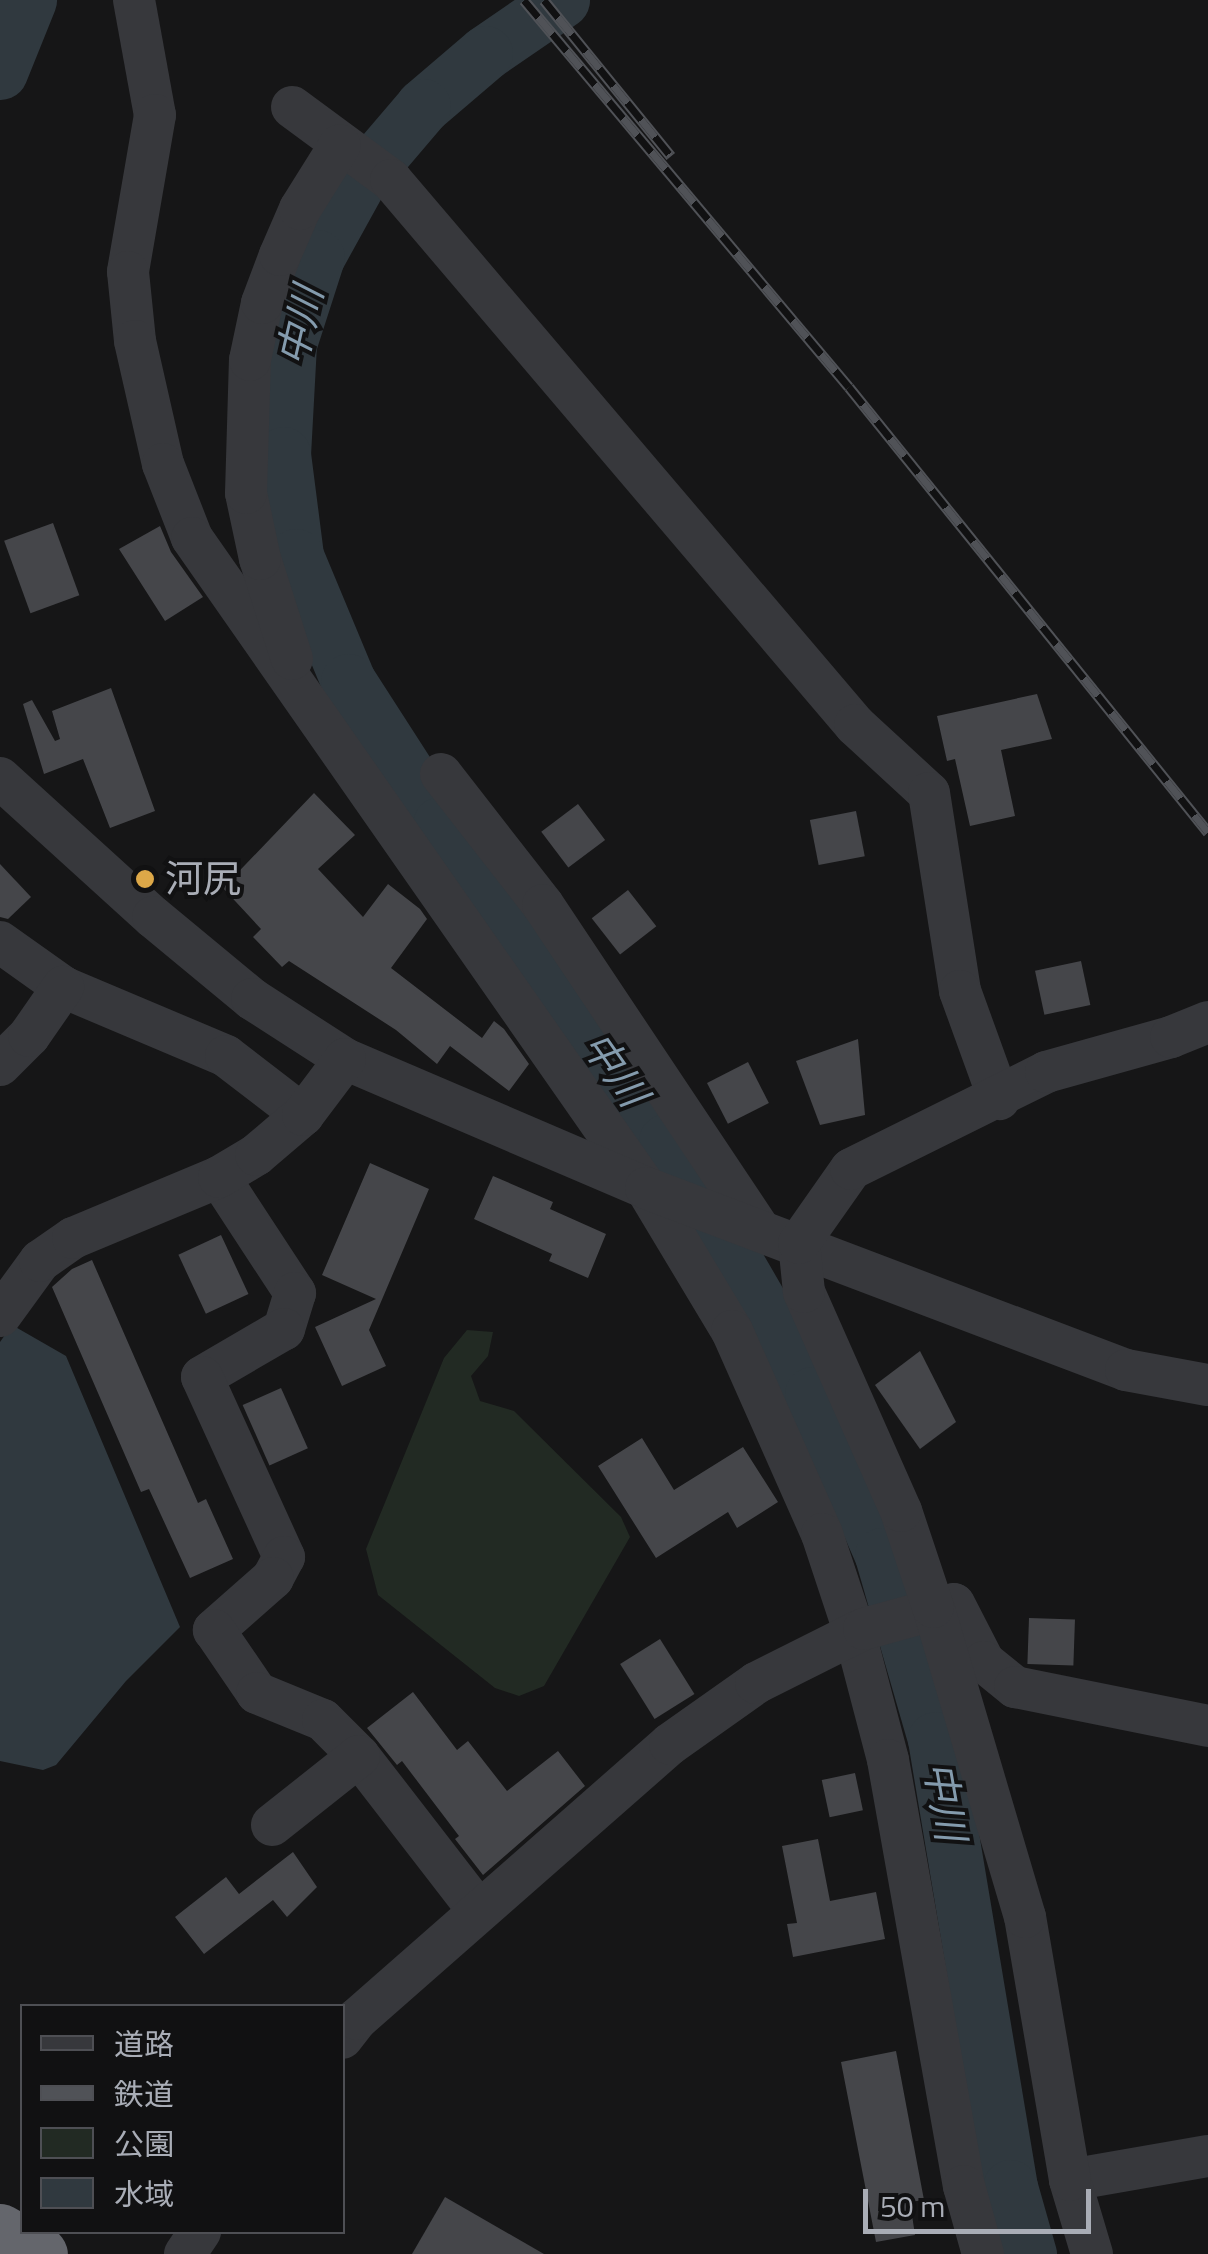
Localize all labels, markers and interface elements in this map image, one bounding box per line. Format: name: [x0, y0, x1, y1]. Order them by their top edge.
water label: 中川: [268, 282, 332, 370]
place label: 河尻: [165, 856, 241, 902]
marker: 河尻: [134, 868, 156, 890]
water label: 中川: [572, 1022, 658, 1116]
water label: 中川: [914, 1757, 976, 1845]
legend: [20, 2004, 345, 2234]
text: 道路: [114, 2021, 174, 2067]
text: 鉄道: [114, 2071, 174, 2117]
text: 公園: [114, 2121, 174, 2167]
scale bar: [868, 2169, 1096, 2231]
text: 水域: [114, 2171, 174, 2217]
text: 50 m: [880, 2183, 945, 2229]

